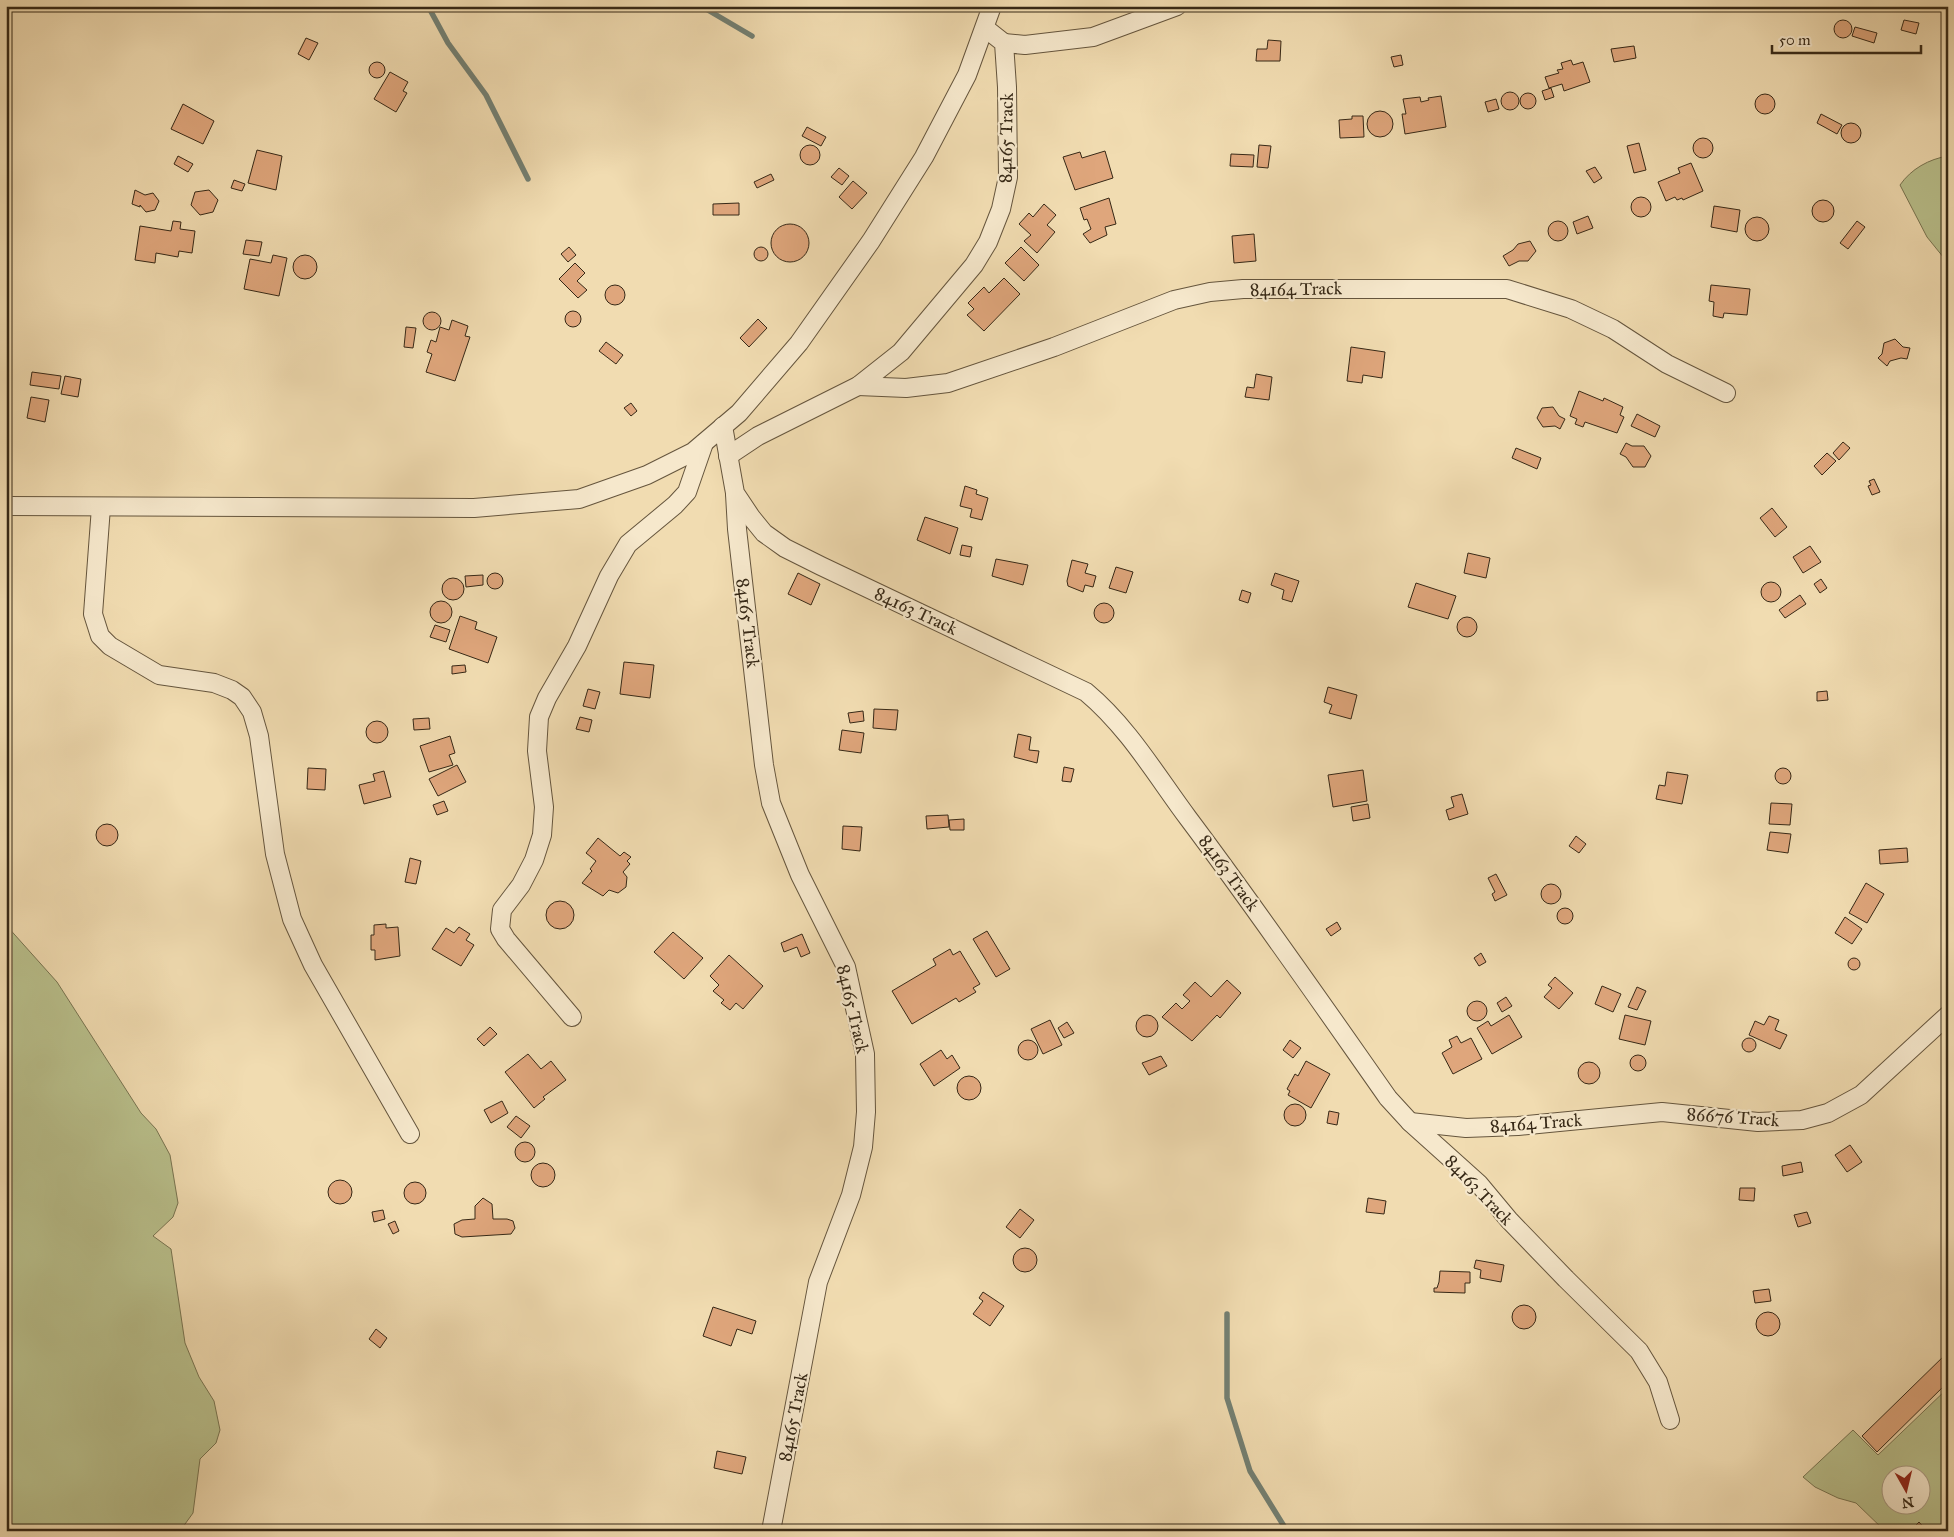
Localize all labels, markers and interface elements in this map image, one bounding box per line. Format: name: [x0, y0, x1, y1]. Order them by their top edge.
scale bar: [1772, 22, 1920, 54]
text: 50 m: [1779, 31, 1811, 49]
street label: 84165 Track: [994, 92, 1018, 183]
street label: 84164 Track: [1250, 277, 1343, 301]
street label: 84165 Track: [732, 577, 765, 670]
street label: 84163 Track: [871, 582, 962, 640]
street label: 84163 Track: [1194, 830, 1264, 916]
street label: 84165 Track: [832, 963, 874, 1056]
street label: 86676 Track: [1686, 1103, 1781, 1131]
street label: 84164 Track: [1489, 1109, 1583, 1137]
street label: 84163 Track: [1440, 1150, 1518, 1230]
street label: 84165 Track: [774, 1370, 813, 1463]
north arrow: [1882, 1464, 1932, 1514]
text: N: [1901, 1493, 1915, 1512]

